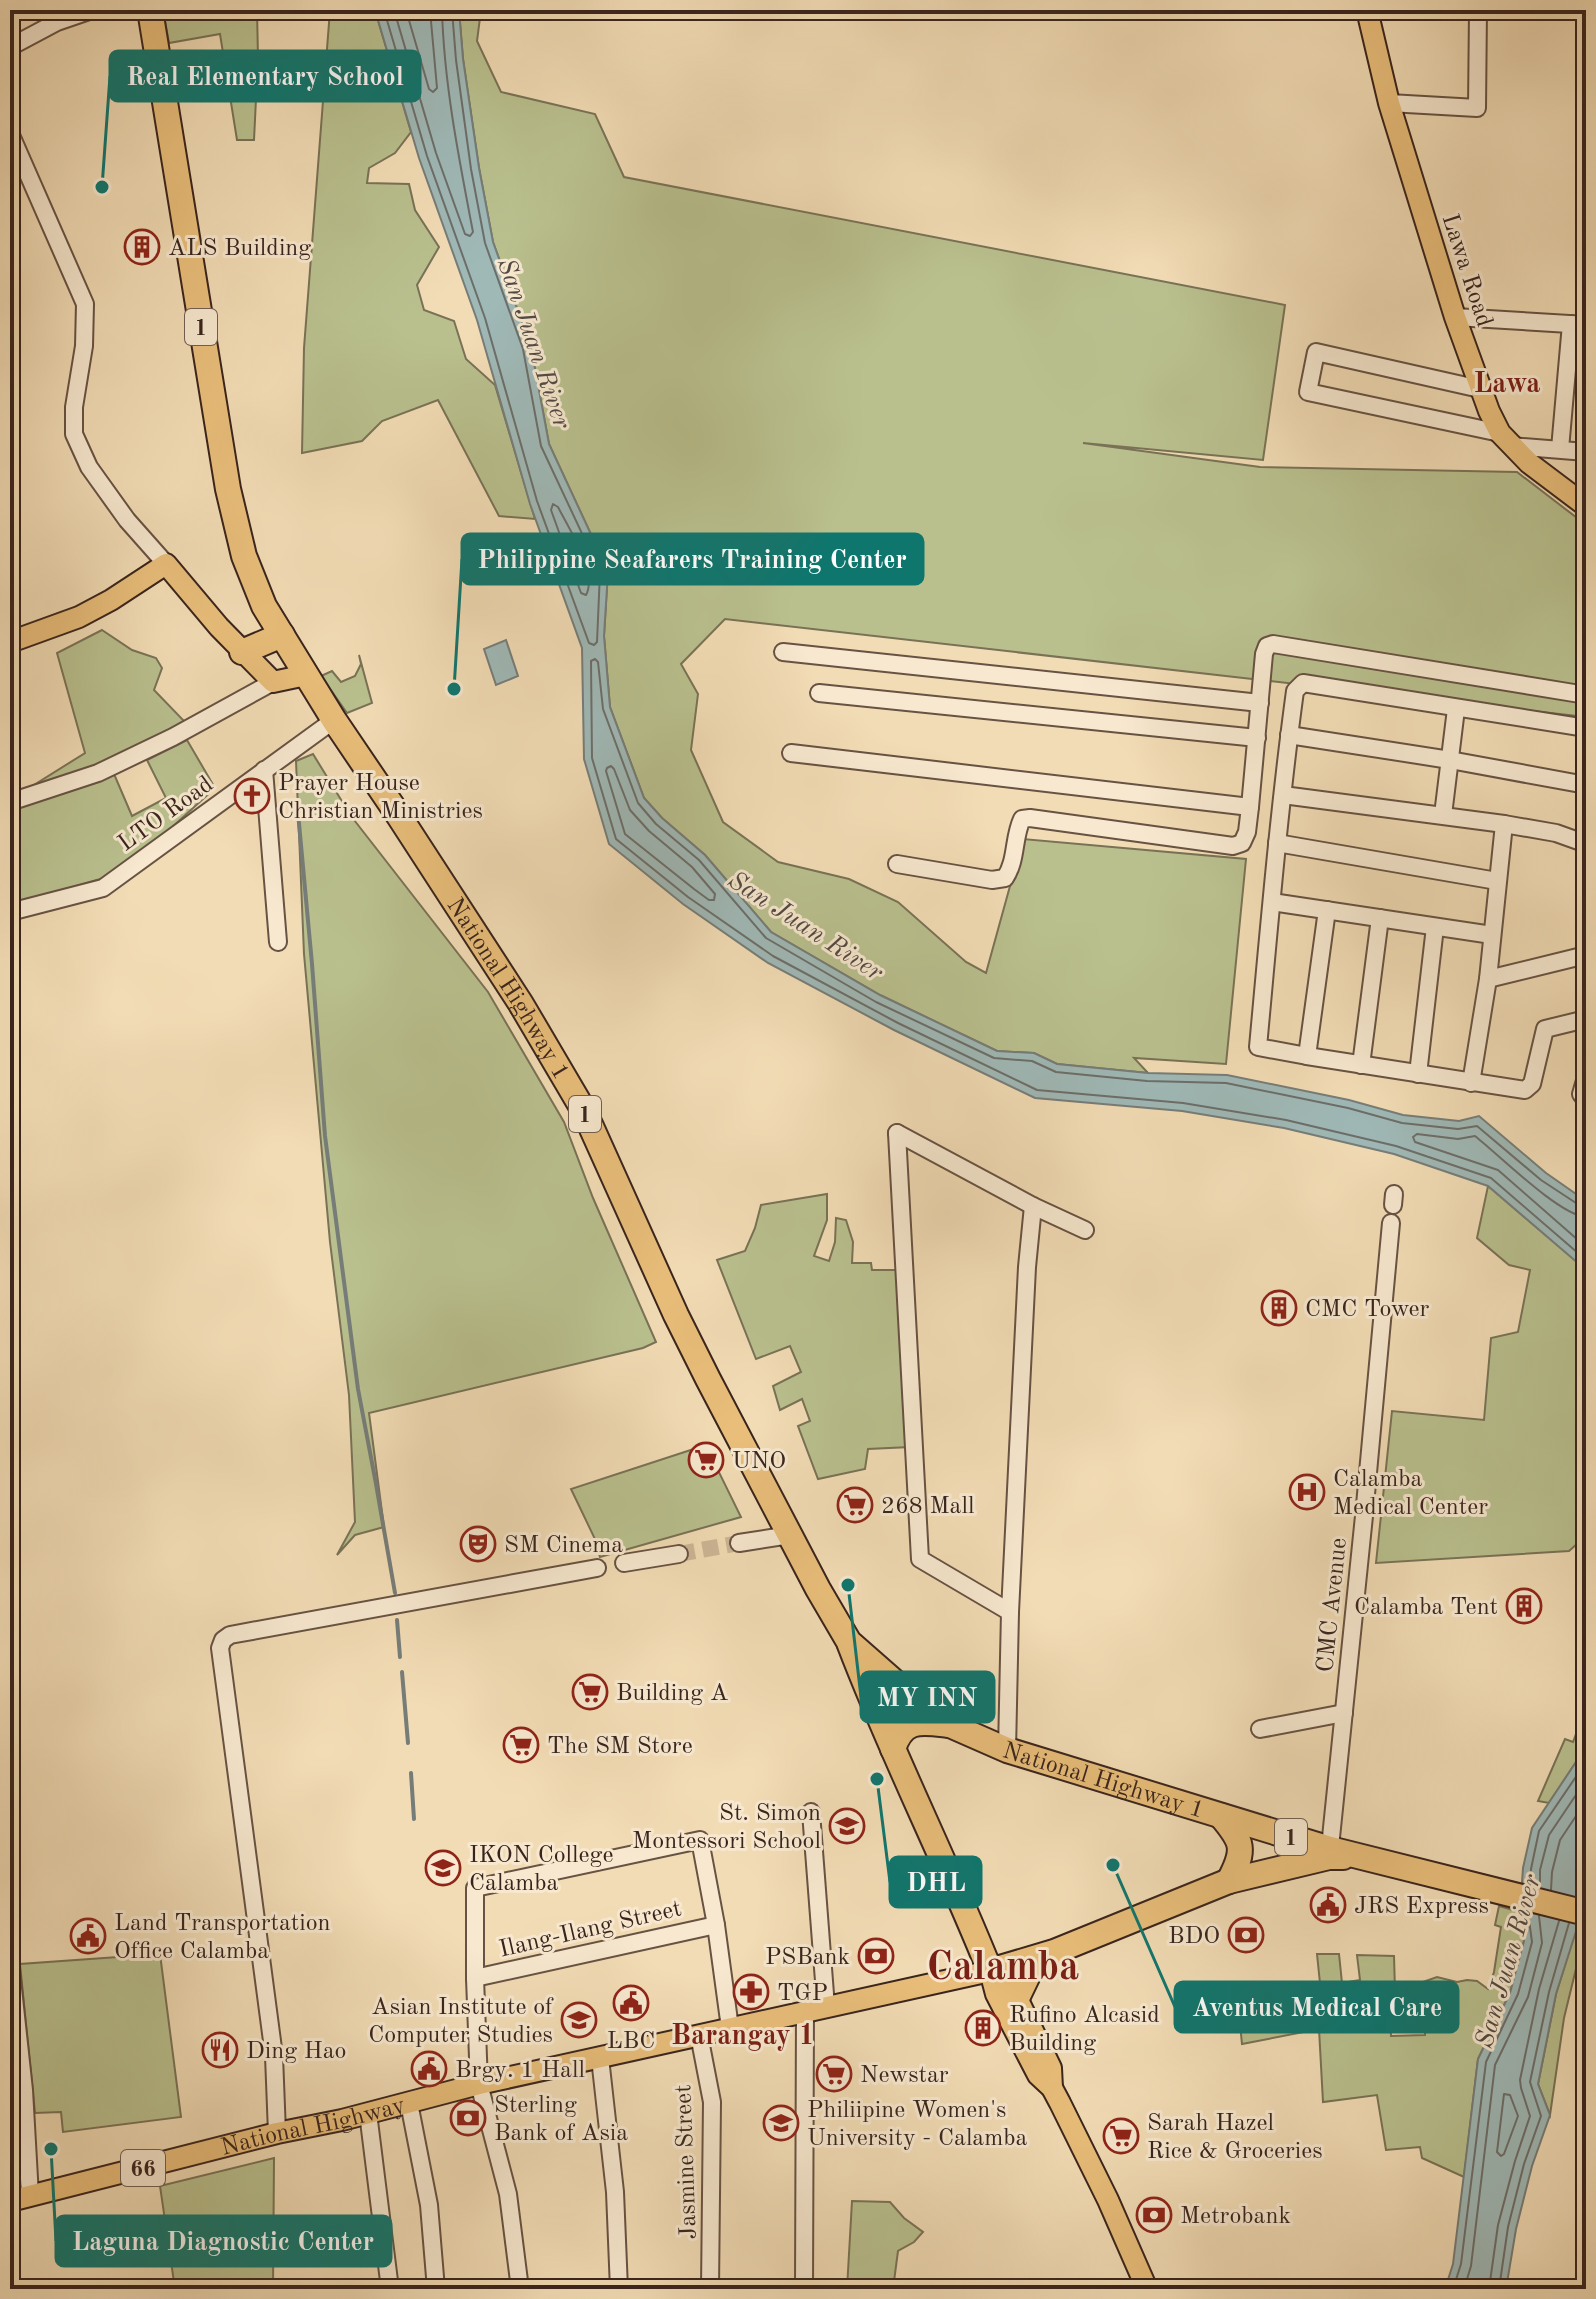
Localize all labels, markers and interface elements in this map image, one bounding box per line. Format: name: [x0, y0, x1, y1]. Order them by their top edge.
callout: Real Elementary School: [110, 51, 420, 101]
text: Real Elementary School: [126, 65, 404, 91]
street label: Lawa Road: [1437, 211, 1496, 330]
building icon: ALS Building: [123, 228, 161, 266]
place label: ALS Building: [168, 237, 311, 261]
water label: San Juan River: [492, 255, 575, 433]
road number: 1: [185, 309, 217, 345]
district label: Lawa: [1473, 371, 1541, 399]
callout: Philippine Seafarers Training Center: [462, 534, 923, 584]
text: Philippine Seafarers Training Center: [477, 548, 907, 574]
place label: Prayer House Christian Ministries: [278, 772, 483, 824]
street label: LTO Road: [115, 773, 218, 857]
church icon: Prayer House Christian Ministries: [233, 777, 271, 815]
water label: San Juan River: [723, 867, 888, 987]
street label: National Highway 1: [441, 894, 573, 1084]
road number: 1: [569, 1096, 601, 1132]
building icon: CMC Tower: [1260, 1289, 1298, 1327]
place label: CMC Tower: [1305, 1298, 1430, 1322]
supermarket icon: UNO: [687, 1441, 725, 1479]
place label: UNO: [732, 1450, 786, 1474]
place label: Calamba Medical Center: [1333, 1468, 1488, 1520]
hospital icon: Calamba Medical Center: [1288, 1473, 1326, 1511]
supermarket icon: 268 Mall: [836, 1486, 874, 1524]
place label: 268 Mall: [881, 1495, 974, 1519]
theatre icon: SM Cinema: [459, 1525, 497, 1563]
place label: SM Cinema: [504, 1534, 623, 1558]
street label: CMC Avenue: [1314, 1537, 1352, 1674]
building icon: Calamba Tent: [1505, 1587, 1543, 1625]
place label: Calamba Tent: [1354, 1596, 1498, 1620]
callout: MY INN: [861, 1672, 994, 1722]
supermarket icon: Building A: [571, 1673, 609, 1711]
place label: Building A: [616, 1682, 728, 1706]
text: MY INN: [877, 1686, 977, 1712]
supermarket icon: The SM Store: [502, 1726, 540, 1764]
place label: The SM Store: [547, 1735, 693, 1759]
street label: National Highway 1: [999, 1739, 1207, 1824]
place label: St. Simon Montessori School: [632, 1802, 821, 1854]
school or university icon: St. Simon Montessori School: [828, 1807, 866, 1845]
road number: 1: [1275, 1819, 1307, 1855]
place label: IKON College Calamba: [469, 1844, 614, 1896]
school or university icon: IKON College Calamba: [424, 1849, 462, 1887]
callout: DHL: [890, 1857, 981, 1907]
text: DHL: [906, 1871, 966, 1897]
water label: San Juan River: [1472, 1871, 1546, 2051]
public building icon: JRS Express: [1309, 1886, 1347, 1924]
place label: JRS Express: [1354, 1895, 1489, 1919]
street label: Ilang-Ilang Street: [497, 1897, 684, 1963]
place label: Land Transportation Office Calamba: [114, 1912, 331, 1964]
bank icon: BDO: [1227, 1916, 1265, 1954]
public building icon: Land Transportation Office Calamba: [69, 1917, 107, 1955]
place label: BDO: [1168, 1925, 1220, 1949]
bank icon: PSBank: [857, 1937, 895, 1975]
place label: PSBank: [765, 1946, 850, 1970]
district label: Calamba: [927, 1949, 1079, 1989]
pharmacy icon: TGP: [732, 1973, 770, 2011]
place label: TGP: [777, 1982, 828, 2006]
callout: Aventus Medical Care: [1175, 1982, 1458, 2032]
public building icon: LBC: [612, 1984, 650, 2022]
place label: Asian Institute of Computer Studies: [368, 1996, 554, 2048]
text: Aventus Medical Care: [1192, 1996, 1442, 2022]
school or university icon: Asian Institute of Computer Studies: [560, 2001, 598, 2039]
place label: Rufino Alcasid Building: [1009, 2004, 1160, 2056]
building icon: Rufino Alcasid Building: [964, 2009, 1002, 2047]
district label: Barangay 1: [671, 2023, 815, 2051]
place label: LBC: [607, 2030, 655, 2054]
restaurant icon: Ding Hao: [201, 2031, 239, 2069]
place label: Ding Hao: [246, 2040, 347, 2064]
public building icon: Brgy. 1 Hall: [410, 2050, 448, 2088]
supermarket icon: Newstar: [815, 2055, 853, 2093]
place label: Brgy. 1 Hall: [455, 2059, 585, 2083]
place label: Newstar: [860, 2064, 949, 2088]
street label: Jasmine Street: [672, 2084, 702, 2240]
street label: National Highway: [218, 2094, 408, 2161]
place label: Sterling Bank of Asia: [494, 2094, 628, 2146]
bank icon: Sterling Bank of Asia: [449, 2099, 487, 2137]
place label: Philiipine Women's University - Calamba: [807, 2099, 1028, 2151]
school or university icon: Philiipine Women's University - Calamba: [762, 2104, 800, 2142]
place label: Sarah Hazel Rice & Groceries: [1147, 2112, 1323, 2164]
supermarket icon: Sarah Hazel Rice & Groceries: [1102, 2117, 1140, 2155]
road number: 66: [121, 2150, 165, 2186]
bank icon: Metrobank: [1135, 2196, 1173, 2234]
place label: Metrobank: [1180, 2205, 1291, 2229]
callout: Laguna Diagnostic Center: [56, 2216, 391, 2266]
text: Laguna Diagnostic Center: [72, 2230, 374, 2256]

